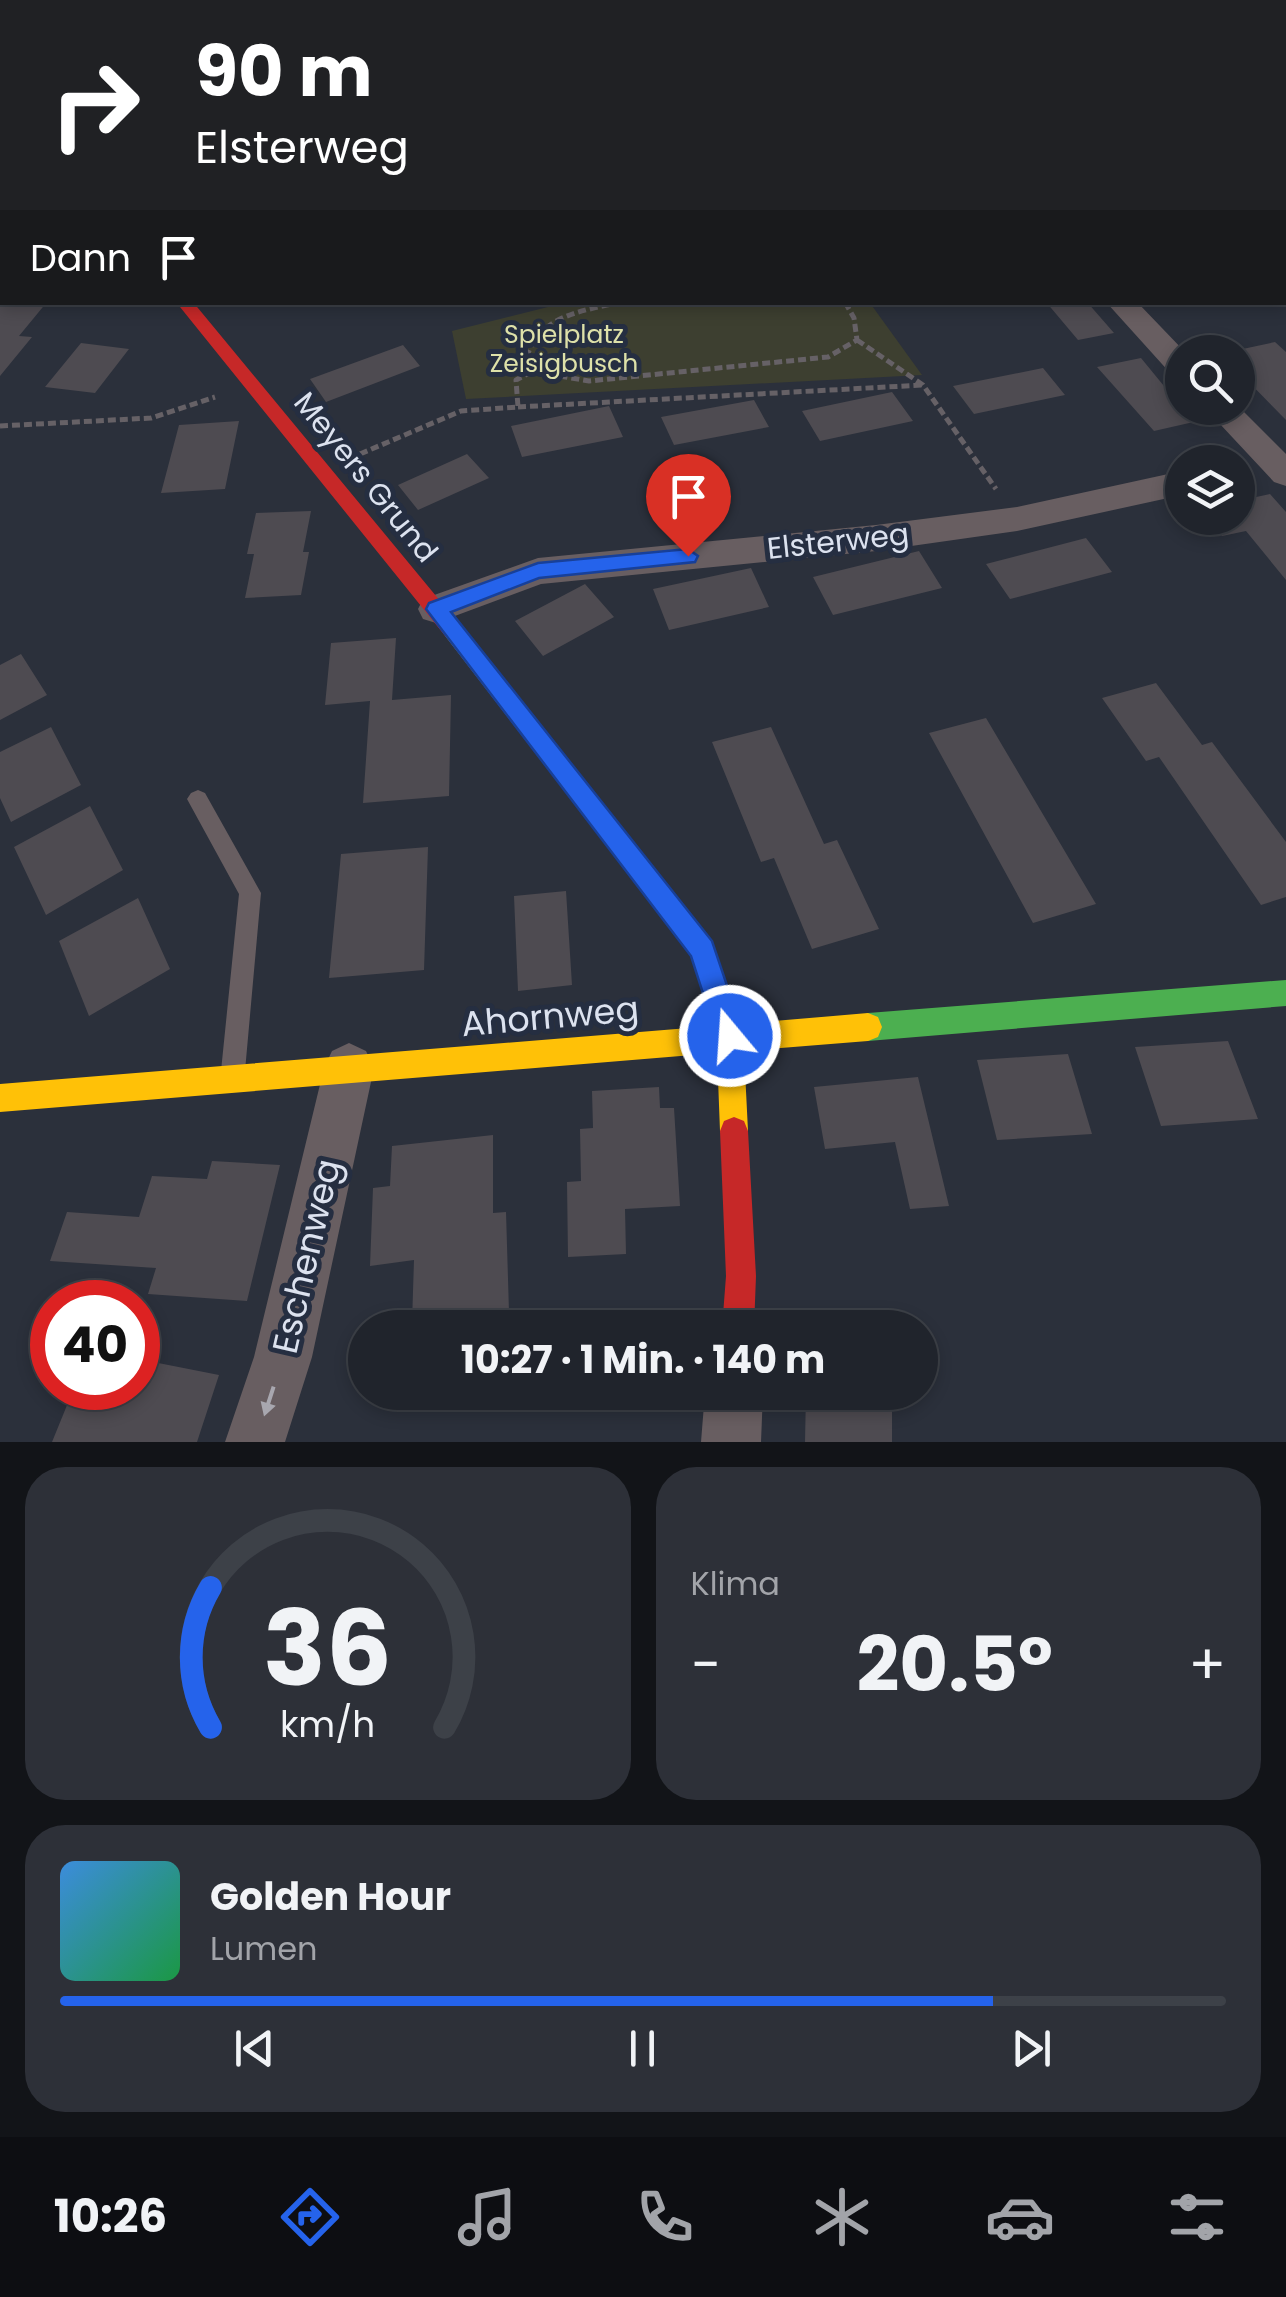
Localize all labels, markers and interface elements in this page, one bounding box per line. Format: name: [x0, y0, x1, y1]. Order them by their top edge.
text: 90 m: [195, 22, 373, 121]
icon: right: [30, 40, 160, 170]
text: Elsterweg: [195, 116, 409, 179]
icon: arrive: [151, 230, 206, 285]
text: Dann: [30, 231, 131, 284]
park label: Spielplatz Zeisigbusch: [490, 317, 638, 381]
map controls: [1165, 335, 1255, 535]
button: search: [1165, 335, 1255, 425]
street label: Meyers Grund: [284, 383, 448, 571]
button: layers: [1165, 445, 1255, 535]
pin: [646, 454, 731, 557]
icon: arrive: [661, 469, 716, 524]
street label: Elsterweg: [765, 512, 911, 570]
street label: Ahornweg: [459, 984, 641, 1048]
position arrow: [678, 984, 782, 1088]
street label: Eschenweg: [260, 1154, 352, 1358]
speed limit sign: 40: [30, 1280, 160, 1410]
text: 10:27 · 1 Min. · 140 m: [461, 1333, 825, 1386]
one-way arrow: [260, 1386, 275, 1416]
text: Klima: [691, 1561, 780, 1606]
text: 36: [263, 1576, 392, 1721]
text: 20.5°: [856, 1612, 1053, 1717]
text: −: [691, 1626, 721, 1703]
text: +: [1188, 1626, 1226, 1703]
text: km/h: [280, 1699, 375, 1750]
text: Golden Hour: [210, 1870, 451, 1923]
text: Lumen: [210, 1926, 318, 1971]
icon: previous: [227, 2021, 282, 2076]
icon: pause: [615, 2021, 670, 2076]
icon: next: [1004, 2021, 1059, 2076]
icon: directions: [275, 2182, 345, 2252]
icon: music: [452, 2182, 522, 2252]
icon: phone: [630, 2182, 700, 2252]
icon: climate: [807, 2182, 877, 2252]
icon: car: [985, 2182, 1055, 2252]
icon: filters: [1162, 2182, 1232, 2252]
text: 10:26: [54, 2185, 167, 2248]

